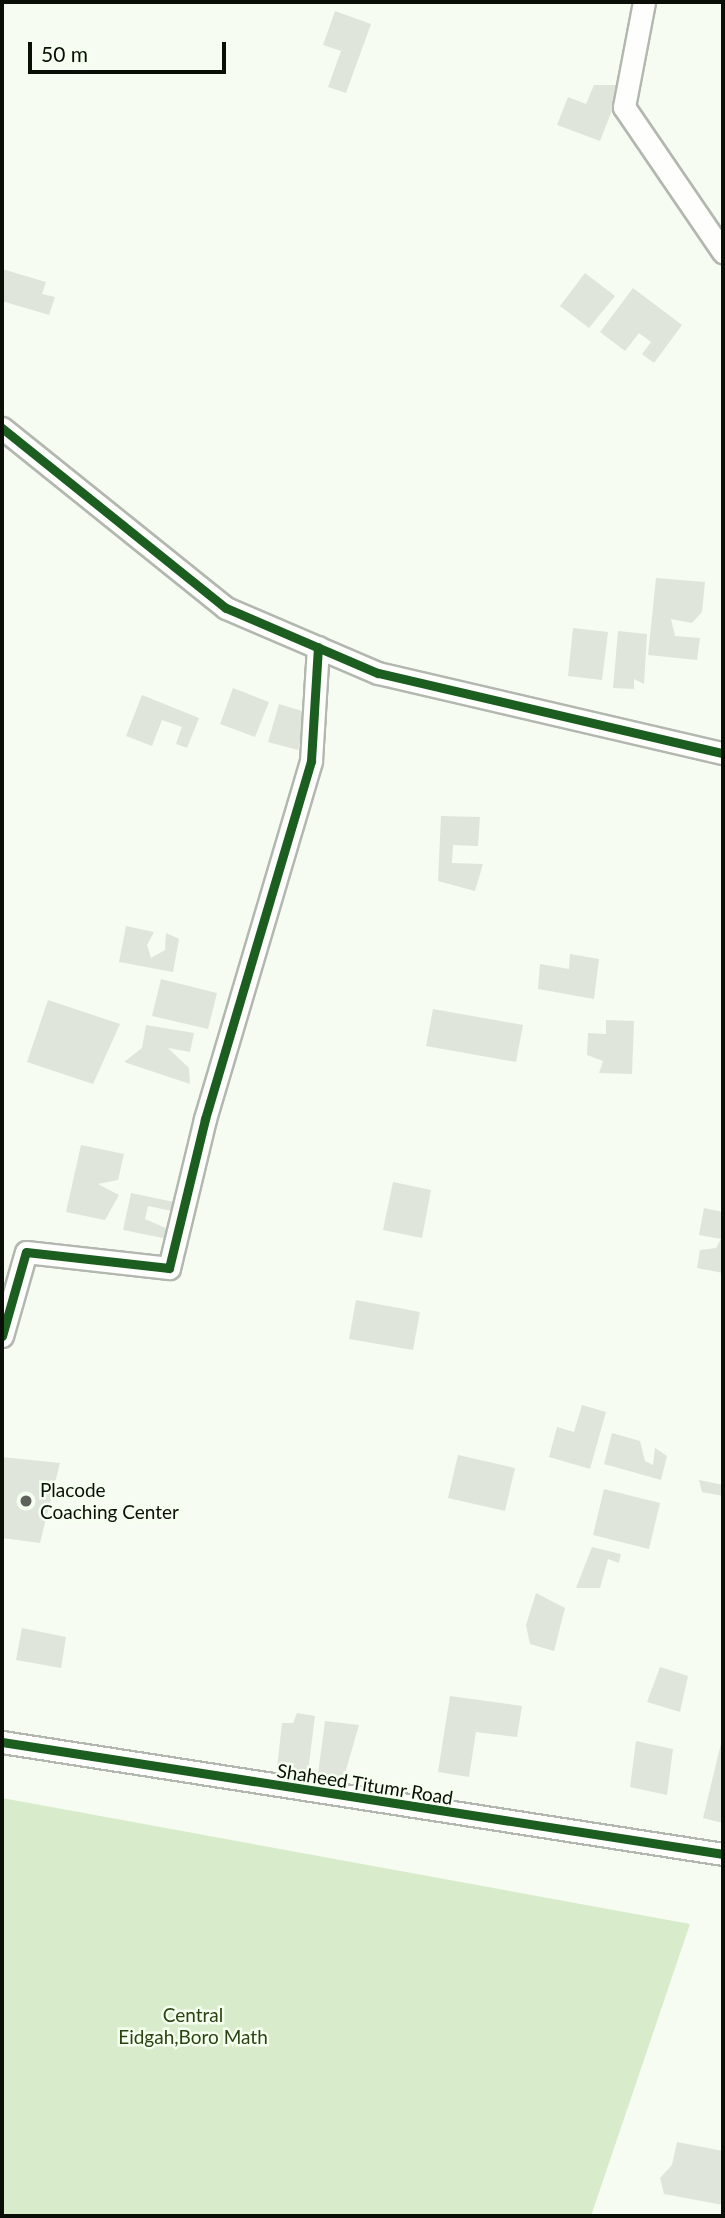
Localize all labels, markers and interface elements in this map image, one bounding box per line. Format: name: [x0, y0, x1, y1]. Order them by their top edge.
scale bar: [32, 28, 229, 72]
text: 50 m: [41, 41, 88, 66]
place label: Placode Coaching Center: [40, 1479, 179, 1523]
marker: Placode Coaching Center: [18, 1493, 34, 1509]
street label: Shaheed Titumr Road: [275, 1759, 455, 1809]
park label: Central Eidgah,Boro Math: [118, 2004, 268, 2048]

